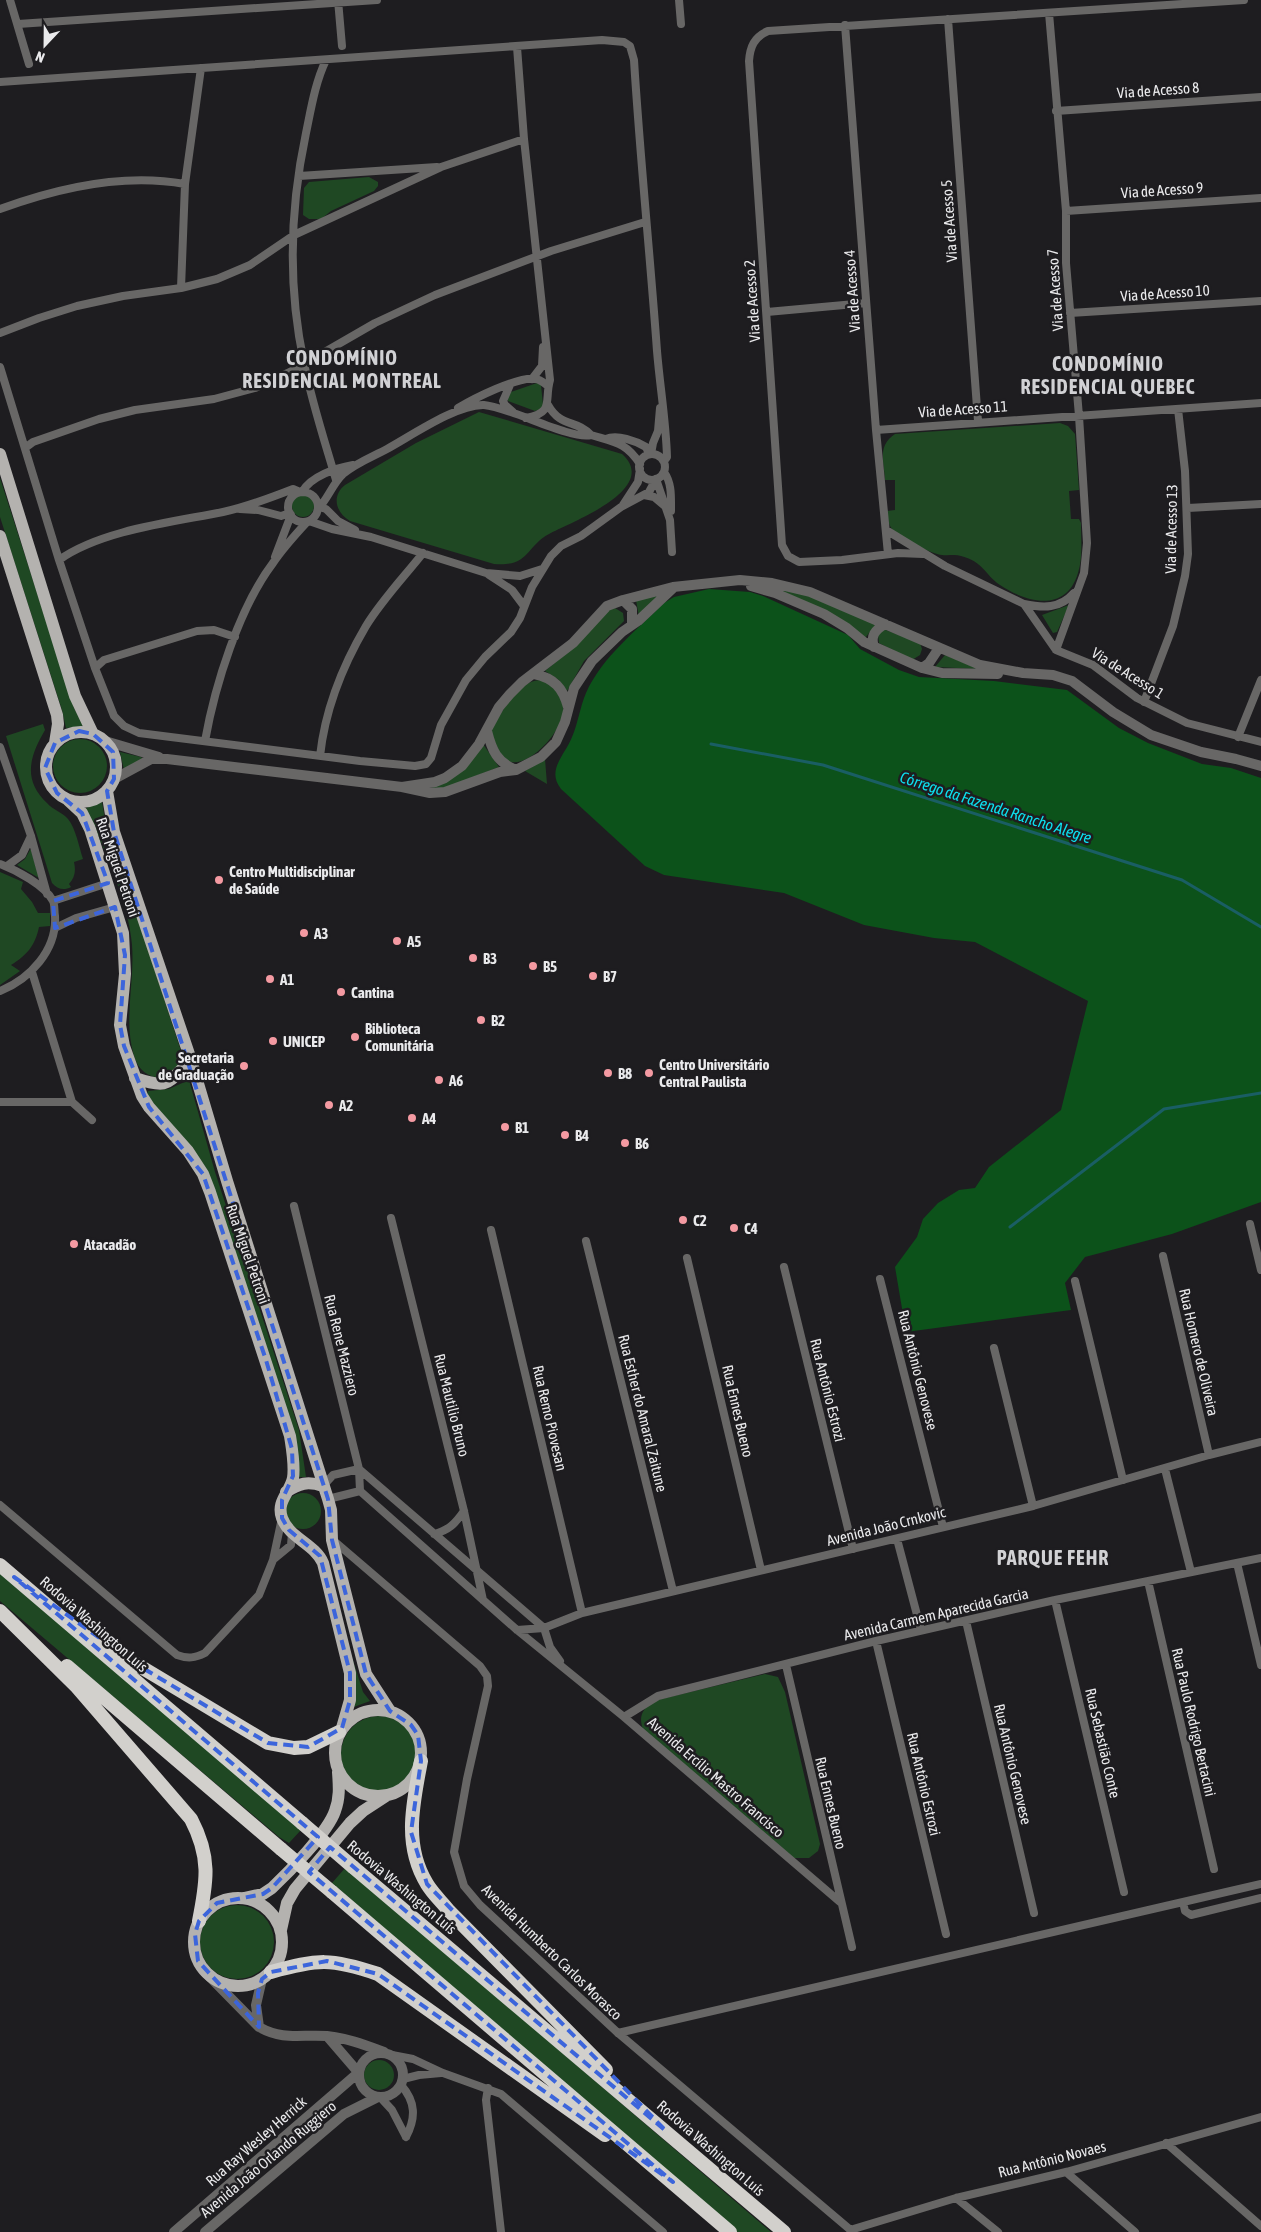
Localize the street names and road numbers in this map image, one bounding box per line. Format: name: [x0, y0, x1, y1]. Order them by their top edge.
street label: Via de Acesso 8: [1116, 79, 1200, 101]
street label: Via de Acesso 5: [938, 179, 960, 263]
street label: Via de Acesso 9: [1120, 179, 1204, 201]
street label: Via de Acesso 7: [1044, 248, 1066, 332]
street label: Via de Acesso 4: [841, 249, 863, 333]
street label: Via de Acesso 2: [741, 259, 763, 343]
street label: Via de Acesso 10: [1120, 281, 1210, 305]
street label: Via de Acesso 11: [918, 397, 1008, 421]
street label: Via de Acesso 13: [1162, 484, 1180, 574]
street label: Via de Acesso 1: [1089, 644, 1167, 702]
street label: Rua Miguel Petroni: [93, 815, 143, 919]
street label: Rua Miguel Petroni: [223, 1202, 273, 1306]
street label: Rua Homero de Oliveira: [1176, 1287, 1222, 1417]
street label: Rua Rene Mazziero: [321, 1293, 363, 1397]
street label: Rua Antônio Genovese: [895, 1308, 941, 1432]
street label: Rua Esther do Amaral Zaitune: [615, 1333, 671, 1494]
street label: Rua Antônio Estrozi: [807, 1337, 849, 1443]
street label: Rua Mautilio Bruno: [431, 1352, 473, 1458]
street label: Rua Ennes Bueno: [719, 1363, 757, 1459]
street label: Rua Remo Piovesan: [530, 1364, 570, 1472]
street label: Avenida João Crnkovic: [825, 1503, 948, 1549]
street label: Rodovia Washington Luís: [37, 1573, 151, 1675]
street label: Avenida Carmem Aparecida Garcia: [842, 1584, 1030, 1644]
street label: Rua Paulo Rodrigo Bertacini: [1169, 1646, 1219, 1798]
street label: Rua Sebastião Conte: [1082, 1686, 1124, 1800]
street label: Rua Antônio Genovese: [991, 1702, 1035, 1826]
street label: Avenida Ercílio Mastro Francisco: [645, 1713, 787, 1841]
street label: Rua Antônio Estrozi: [904, 1731, 944, 1837]
street label: Rua Ennes Bueno: [812, 1755, 850, 1851]
street label: Rodovia Washington Luís: [344, 1837, 460, 1937]
street label: Avenida Humberto Carlos Morasco: [479, 1881, 625, 2023]
street label: Rua Ray Wesley Herrick: [202, 2092, 310, 2189]
street label: Avenida João Orlando Ruggiero: [197, 2097, 339, 2221]
street label: Rodovia Washington Luís: [654, 2097, 768, 2199]
street label: Rua Antônio Novaes: [996, 2137, 1108, 2181]

